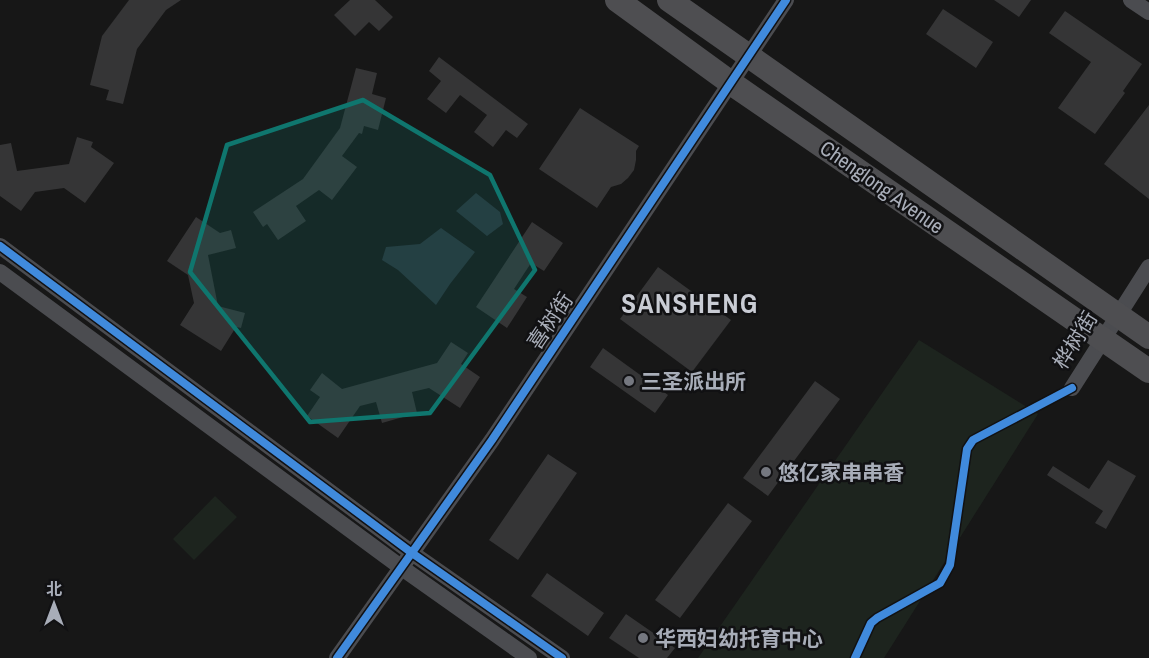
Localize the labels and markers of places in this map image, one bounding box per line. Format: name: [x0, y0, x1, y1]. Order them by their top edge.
place label: 三圣派出所: [641, 367, 746, 396]
marker: 三圣派出所: [622, 374, 636, 388]
place label: 悠亿家串串香: [778, 458, 904, 487]
marker: 悠亿家串串香: [759, 465, 773, 479]
place label: 华西妇幼托育中心: [655, 624, 823, 653]
marker: 华西妇幼托育中心: [636, 631, 650, 645]

